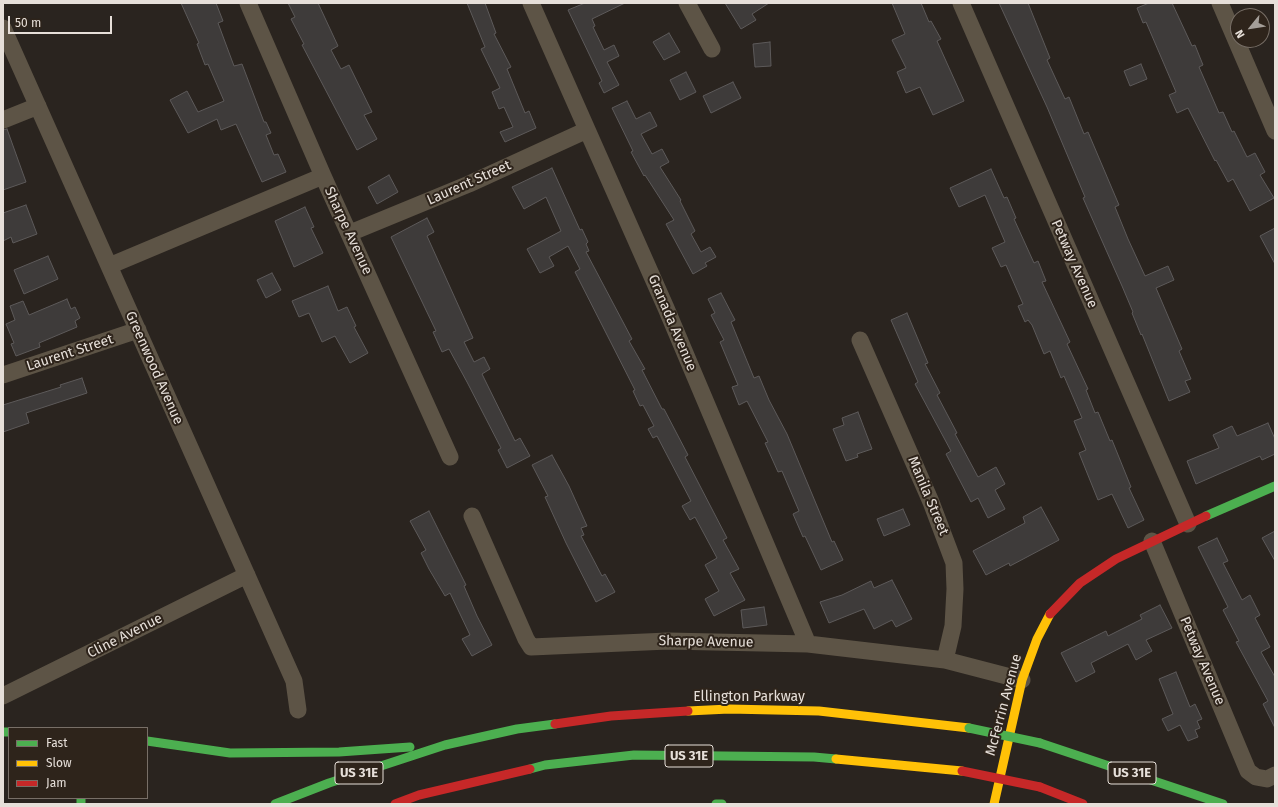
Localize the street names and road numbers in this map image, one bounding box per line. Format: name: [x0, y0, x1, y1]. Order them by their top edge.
street label: Laurent Street: [424, 157, 514, 209]
street label: Sharpe Avenue: [320, 184, 376, 278]
street label: Petway Avenue: [1047, 217, 1101, 311]
street label: Granada Avenue: [644, 272, 700, 374]
street label: Greenwood Avenue: [121, 309, 187, 427]
street label: Laurent Street: [25, 331, 115, 375]
street label: Manila Street: [904, 454, 952, 538]
street label: Cline Avenue: [85, 610, 165, 662]
street label: Petway Avenue: [1176, 614, 1228, 708]
street label: Sharpe Avenue: [658, 633, 754, 651]
street label: McFerrin Avenue: [982, 652, 1026, 758]
street label: Ellington Parkway: [693, 689, 805, 705]
road number: US 31E: [665, 745, 713, 767]
road number: US 31E: [335, 762, 383, 784]
road number: US 31E: [1108, 762, 1156, 784]

